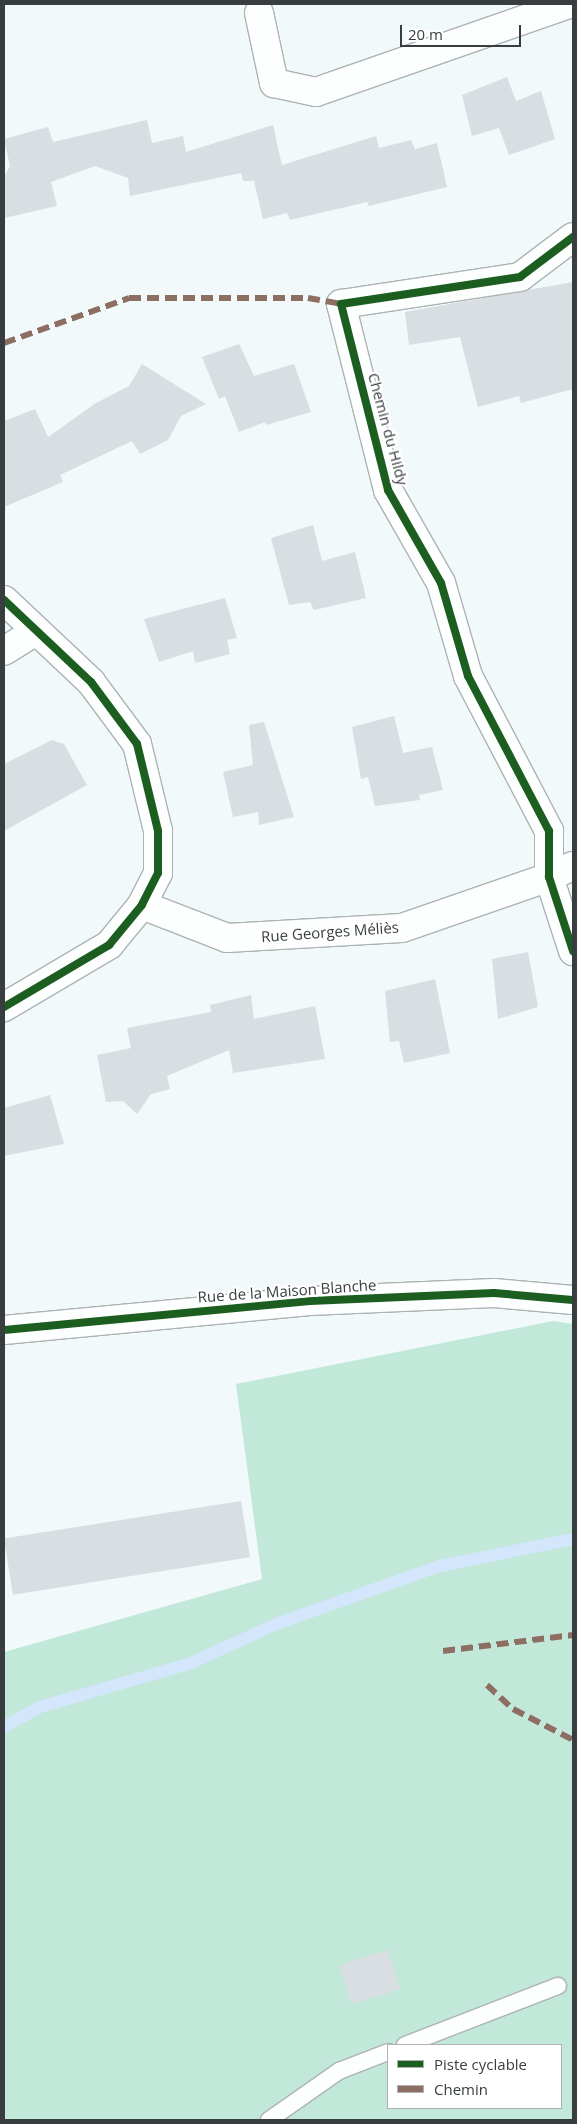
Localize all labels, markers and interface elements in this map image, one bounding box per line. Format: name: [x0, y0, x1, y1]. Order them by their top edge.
scale bar: [402, 15, 523, 47]
text: 20 m: [408, 24, 443, 44]
street label: Chemin du Hildy: [364, 371, 412, 487]
street label: Rue Georges Méliès: [261, 918, 399, 946]
street label: Rue de la Maison Blanche: [197, 1276, 377, 1306]
legend: [387, 2044, 562, 2109]
text: Piste cyclable: [434, 2054, 527, 2074]
text: Chemin: [434, 2079, 488, 2099]

